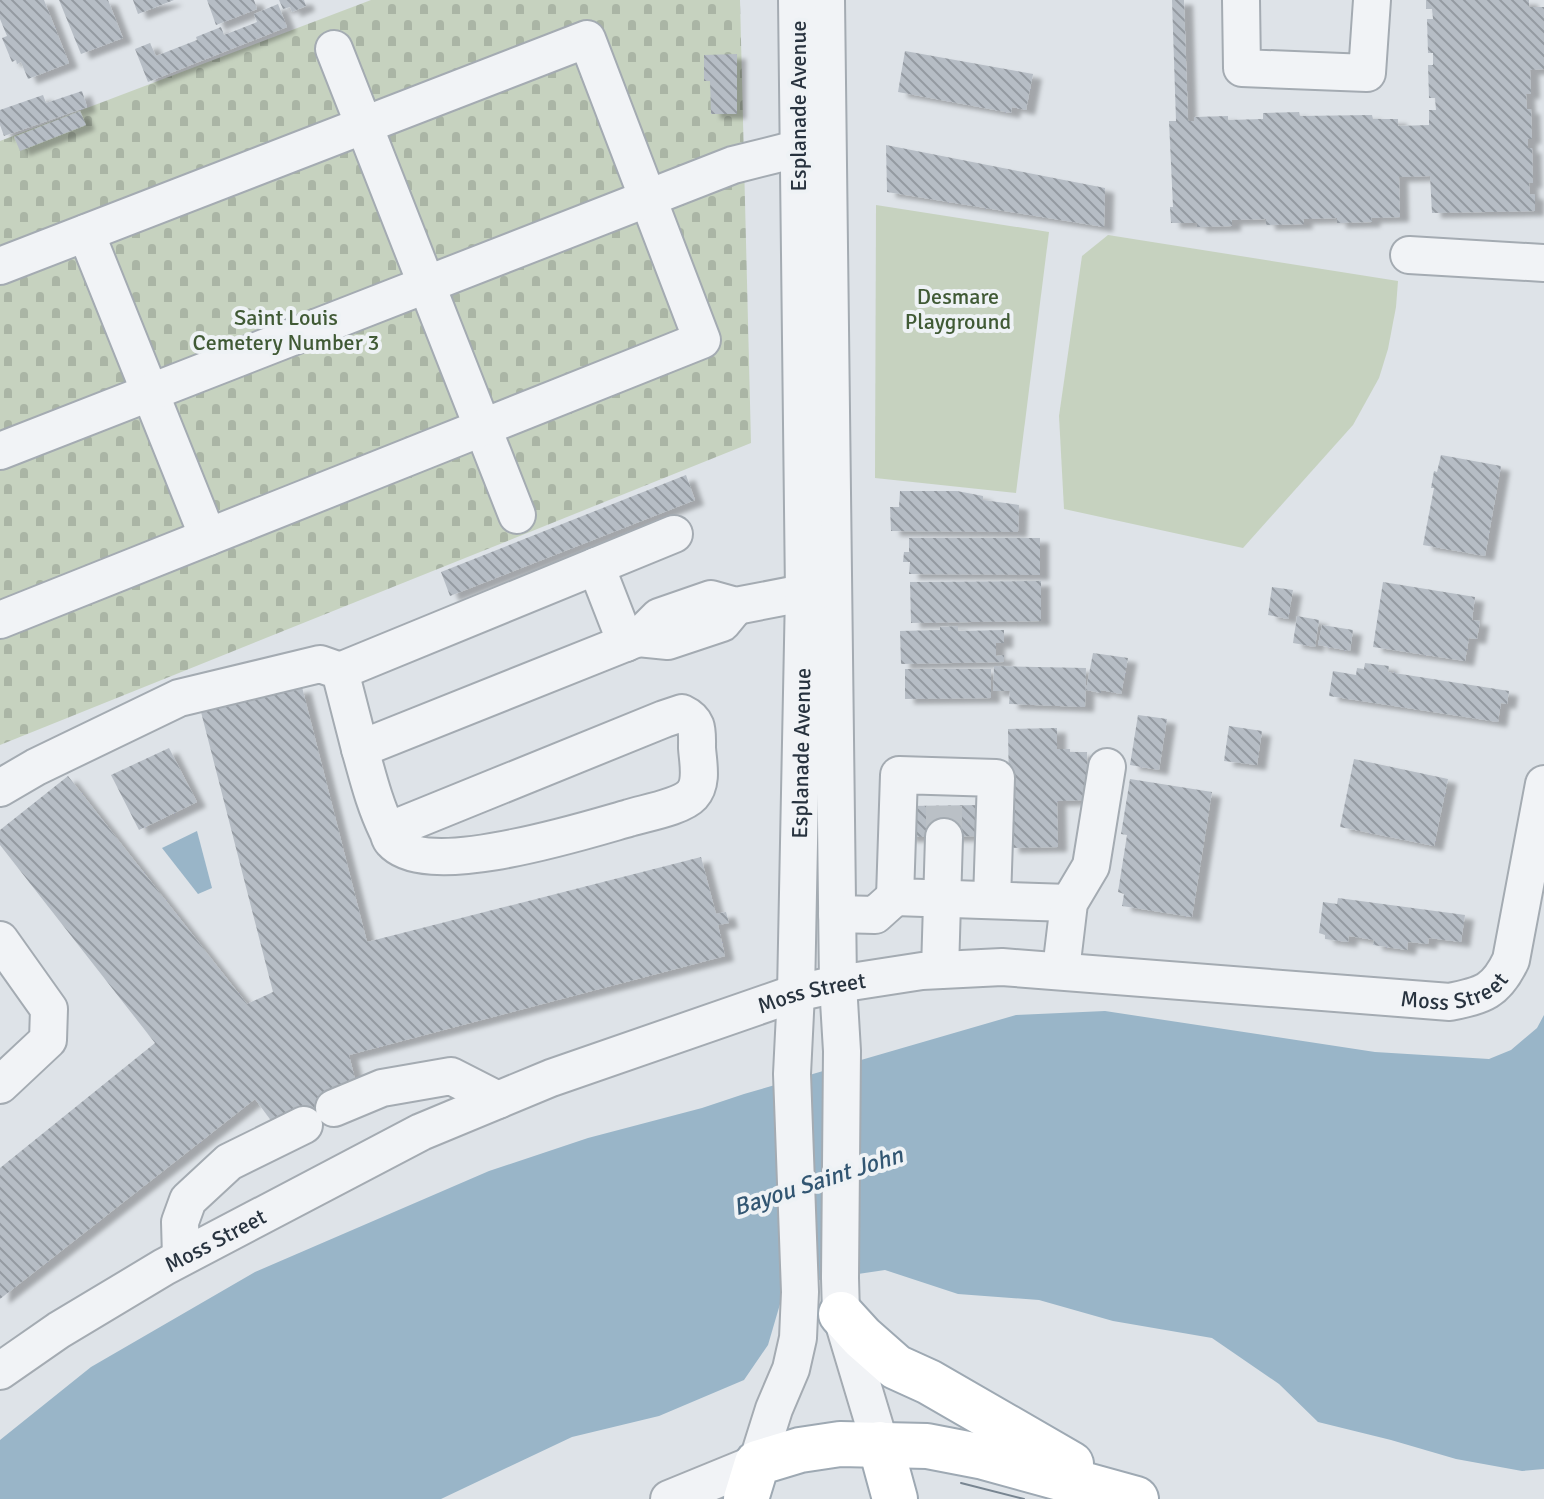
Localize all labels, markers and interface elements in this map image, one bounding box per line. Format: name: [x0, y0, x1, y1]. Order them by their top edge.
street label: Esplanade Avenue: [785, 21, 812, 191]
park label: Desmare Playground: [905, 283, 1011, 335]
park label: Saint Louis Cemetery Number 3: [193, 304, 379, 356]
street label: Esplanade Avenue: [786, 668, 817, 839]
street label: Moss Street: [754, 967, 868, 1019]
street label: Moss Street: [1400, 967, 1514, 1016]
water label: Bayou Saint John: [729, 1139, 907, 1223]
street label: Moss Street: [160, 1203, 271, 1278]

